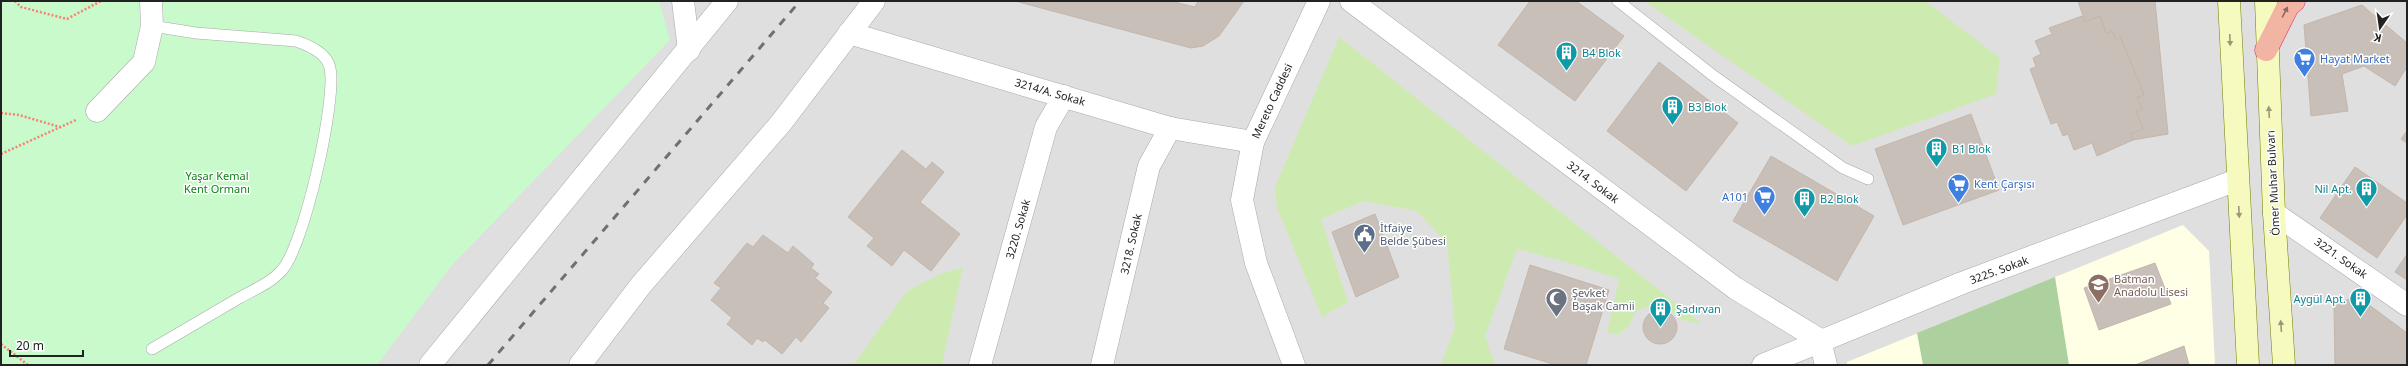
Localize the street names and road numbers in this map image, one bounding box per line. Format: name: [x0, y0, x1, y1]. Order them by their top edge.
street label: Mereto Caddesi: [1248, 61, 1295, 141]
street label: 3214/A. Sokak: [1013, 74, 1087, 109]
street label: Ömer Muhar Bulvarı: [2262, 130, 2283, 236]
street label: 3214. Sokak: [1564, 157, 1623, 206]
street label: 3220. Sokak: [1002, 197, 1033, 261]
street label: 3218. Sokak: [1116, 212, 1145, 276]
street label: 3221. Sokak: [2312, 234, 2371, 281]
street label: 3225. Sokak: [1967, 252, 2030, 287]

